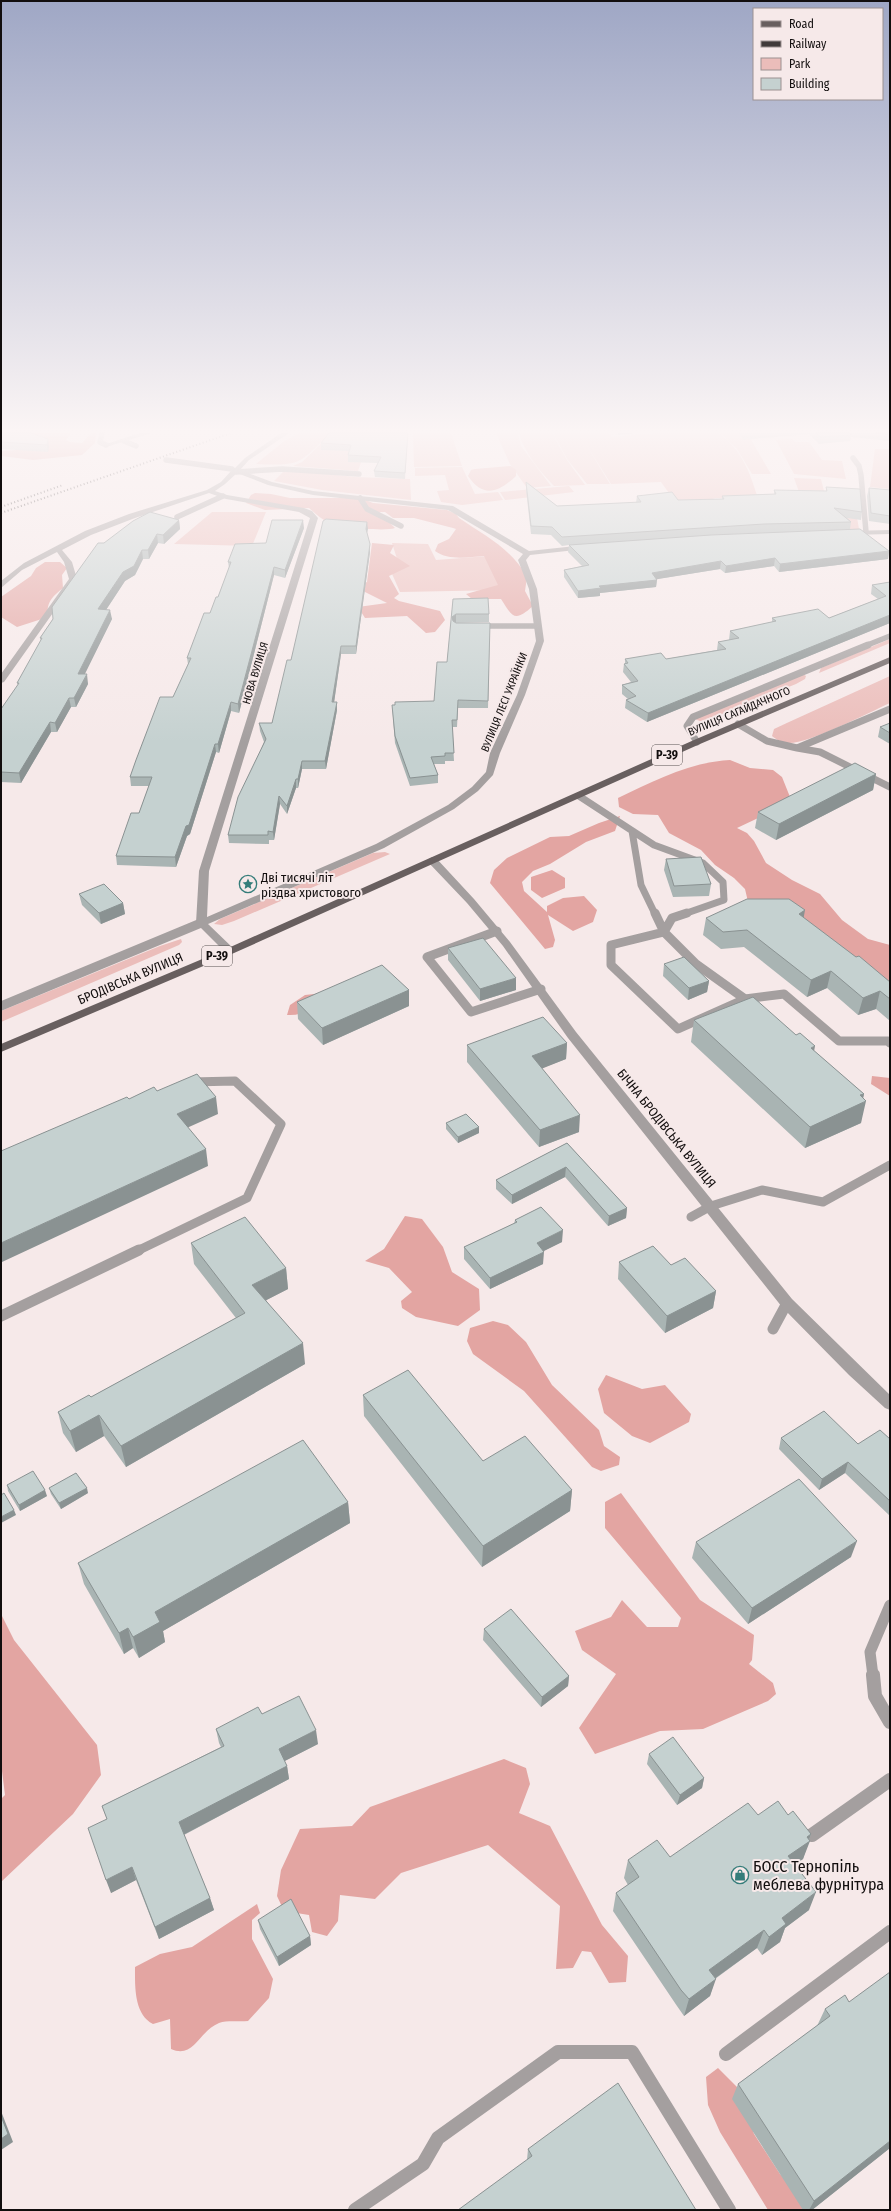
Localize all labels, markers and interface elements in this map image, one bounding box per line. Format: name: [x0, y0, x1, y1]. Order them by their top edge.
legend: [753, 8, 883, 100]
text: Road: [789, 17, 814, 31]
text: Railway: [789, 37, 827, 51]
text: Park: [789, 57, 811, 71]
text: Building: [789, 77, 830, 91]
street label: НОВА ВУЛИЦЯ: [240, 640, 271, 706]
street label: ВУЛИЦЯ ЛЕСІ УКРАЇНКИ: [479, 651, 530, 754]
street label: ВУЛИЦЯ САГАЙДАЧНОГО: [686, 684, 792, 739]
road number: Р-39: [652, 745, 682, 765]
place label: Дві тисячі літ різдва христового: [260, 870, 361, 900]
place icon: Дві тисячі літ різдва христового: [238, 874, 258, 894]
road number: Р-39: [202, 946, 232, 966]
street label: БРОДІВСЬКА ВУЛИЦЯ: [75, 949, 185, 1007]
street label: БІЧНА БРОДІВСЬКА ВУЛИЦЯ: [614, 1066, 719, 1191]
place label: БОСС Тернопіль меблева фурнітура: [753, 1857, 884, 1894]
shop icon: БОСС Тернопіль меблева фурнітура: [730, 1865, 750, 1885]

